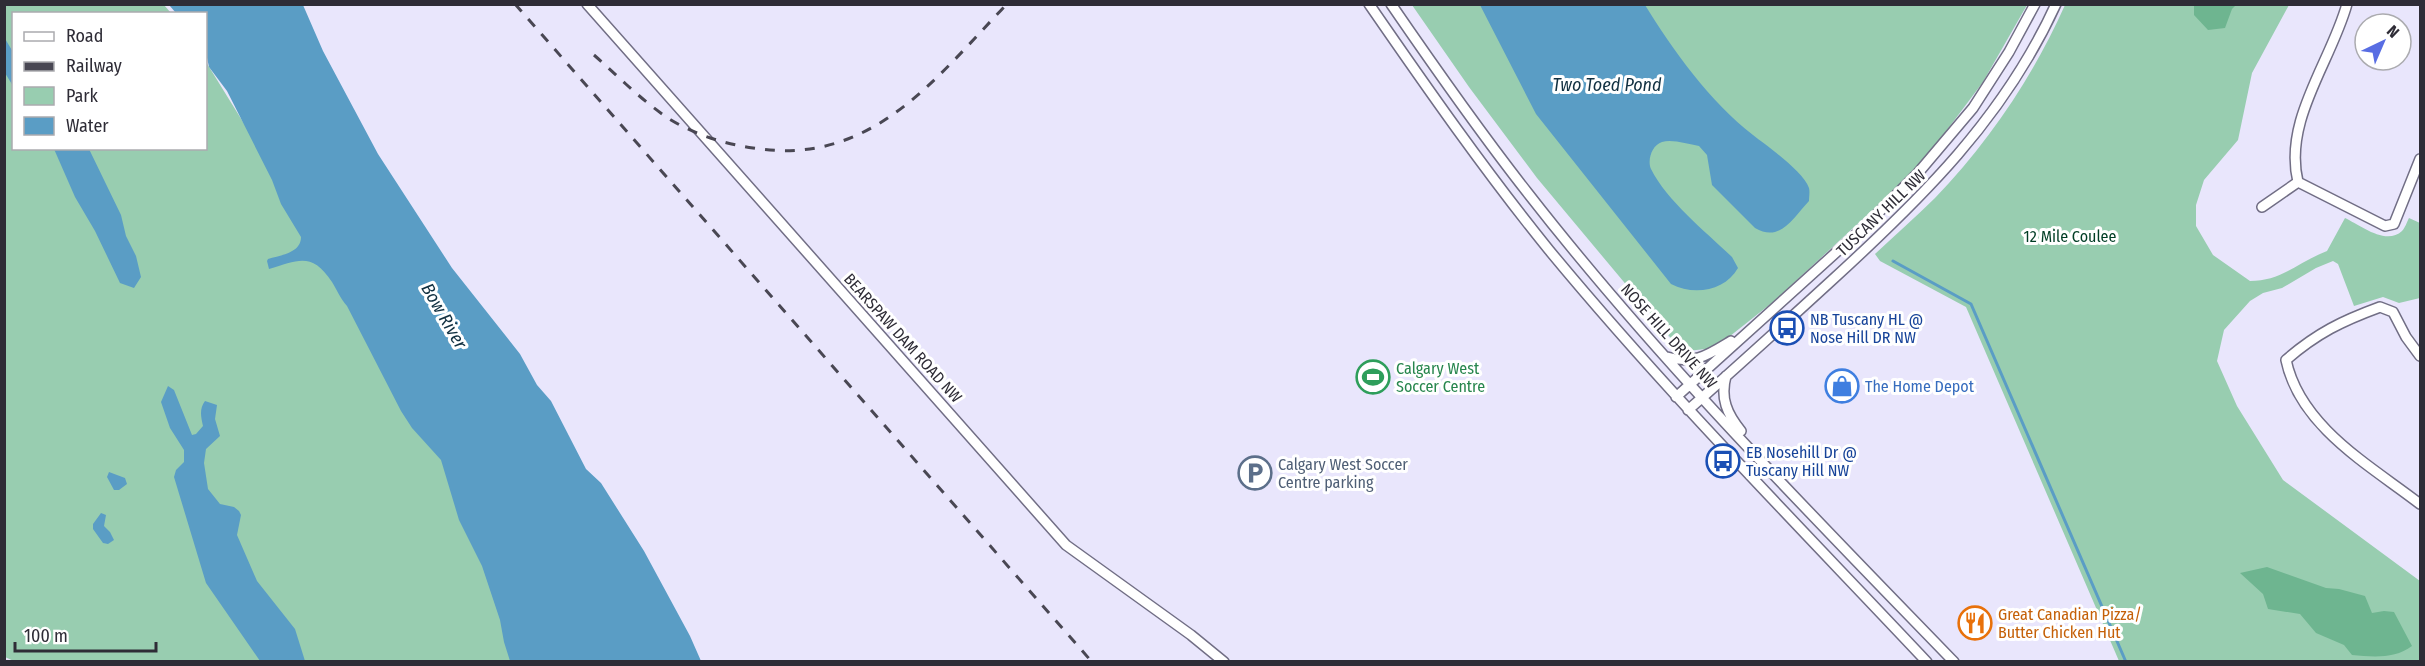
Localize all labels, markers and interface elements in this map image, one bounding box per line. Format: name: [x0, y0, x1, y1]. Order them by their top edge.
legend: [12, 12, 207, 150]
north arrow: [2353, 12, 2413, 72]
text: N: [2383, 21, 2403, 42]
text: Road: [66, 25, 103, 47]
text: Railway: [66, 55, 122, 77]
water label: Two Toed Pond: [1552, 74, 1662, 96]
text: Park: [66, 85, 99, 107]
text: Water: [66, 115, 109, 137]
street label: TUSCANY HILL NW: [1833, 166, 1929, 260]
park label: 12 Mile Coulee: [2024, 227, 2116, 246]
street label: BEARSPAW DAM ROAD NW: [840, 270, 966, 406]
water label: Bow River: [416, 279, 472, 353]
street label: NOSE HILL DRIVE NW: [1617, 280, 1721, 392]
bus stop icon: NB Tuscany HL @ Nose Hill DR NW: [1769, 310, 1805, 346]
place label: NB Tuscany HL @ Nose Hill DR NW: [1810, 310, 1923, 347]
sports icon: Calgary West Soccer Centre: [1355, 359, 1391, 395]
place label: Calgary West Soccer Centre: [1396, 359, 1485, 396]
shop icon: The Home Depot: [1824, 368, 1860, 404]
place label: The Home Depot: [1865, 377, 1975, 396]
bus stop icon: EB Nosehill Dr @ Tuscany Hill NW: [1705, 443, 1741, 479]
place label: EB Nosehill Dr @ Tuscany Hill NW: [1746, 443, 1857, 480]
parking icon: Calgary West Soccer Centre parking: [1237, 455, 1273, 491]
place label: Calgary West Soccer Centre parking: [1278, 455, 1408, 492]
restaurant icon: Great Canadian Pizza/ Butter Chicken Hut: [1957, 605, 1993, 641]
place label: Great Canadian Pizza/ Butter Chicken Hut: [1998, 605, 2142, 642]
scale bar: [15, 615, 156, 653]
text: 100 m: [24, 625, 68, 647]

